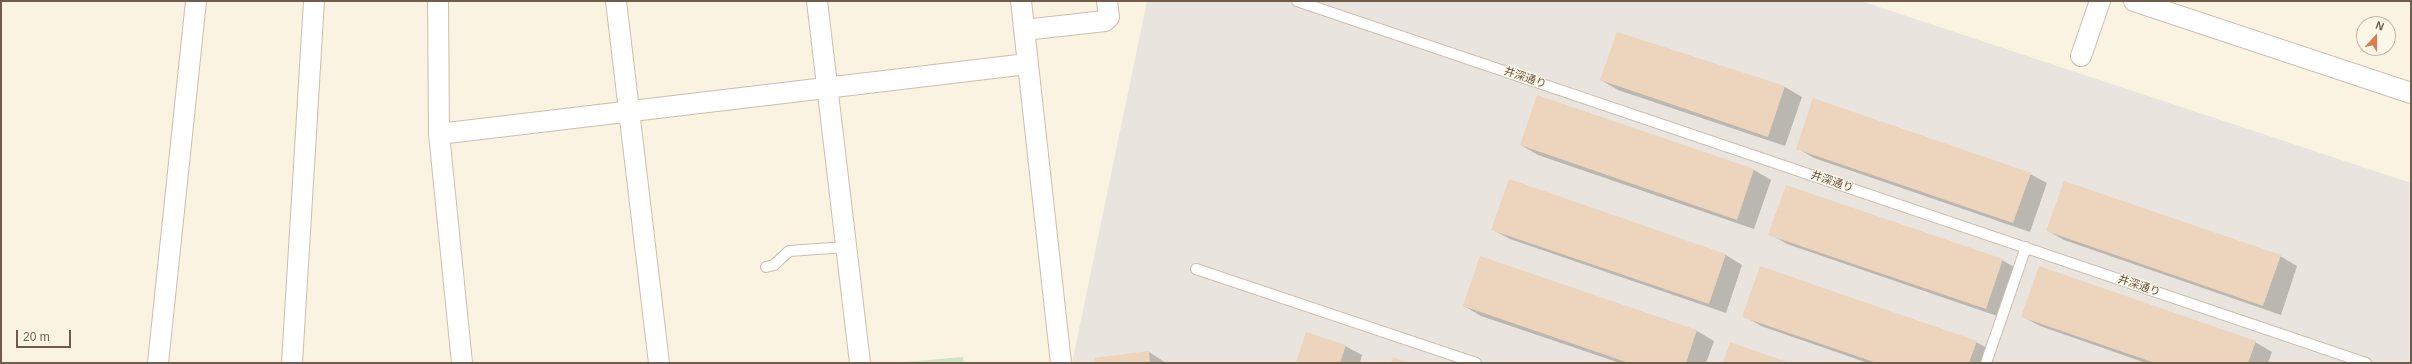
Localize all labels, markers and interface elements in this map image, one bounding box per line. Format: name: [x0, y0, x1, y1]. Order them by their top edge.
north arrow: [2356, 16, 2396, 56]
text: N: [2374, 19, 2386, 33]
street label: 井深通り: [1502, 65, 1548, 91]
street label: 井深通り: [1809, 169, 1855, 195]
street label: 井深通り: [2116, 273, 2162, 299]
scale bar: [18, 322, 73, 348]
text: 20 m: [23, 330, 50, 344]

